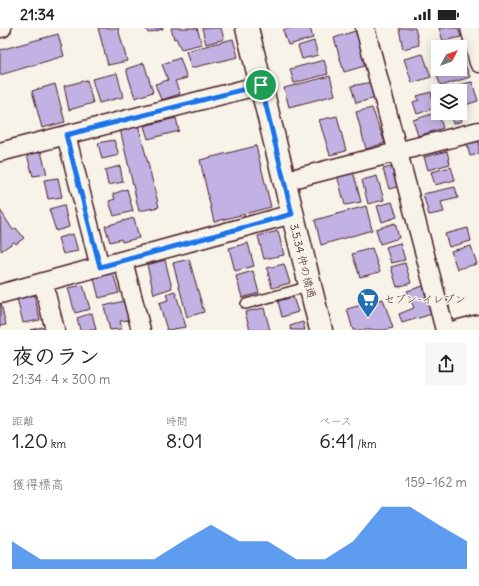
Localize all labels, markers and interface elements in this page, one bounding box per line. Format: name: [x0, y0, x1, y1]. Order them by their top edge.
text: 21:34: [20, 5, 55, 24]
north arrow: [431, 40, 467, 76]
map controls: [431, 40, 467, 120]
pin: [244, 68, 278, 102]
icon: arrive: [250, 74, 272, 96]
button: layers: [431, 84, 467, 120]
street label: 3.5.34 仲の橋通: [287, 222, 319, 300]
supermarket icon: セブン-イレブン: [355, 286, 381, 319]
place label: セブン-イレブン: [384, 292, 466, 306]
text: 夜のラン: [12, 342, 100, 370]
button: share: [425, 343, 467, 385]
text: 21:34 · 4 × 300 m: [12, 371, 110, 388]
text: 距離: [12, 414, 34, 428]
text: 時間: [166, 414, 188, 428]
text: ペース: [319, 414, 352, 428]
text: 1.20: [12, 428, 48, 453]
text: 8:01: [166, 428, 203, 453]
text: 6:41: [319, 428, 355, 453]
text: km: [48, 437, 66, 451]
text: /km: [355, 437, 377, 451]
text: 159–162 m: [405, 474, 467, 491]
text: 獲得標高: [12, 476, 64, 493]

